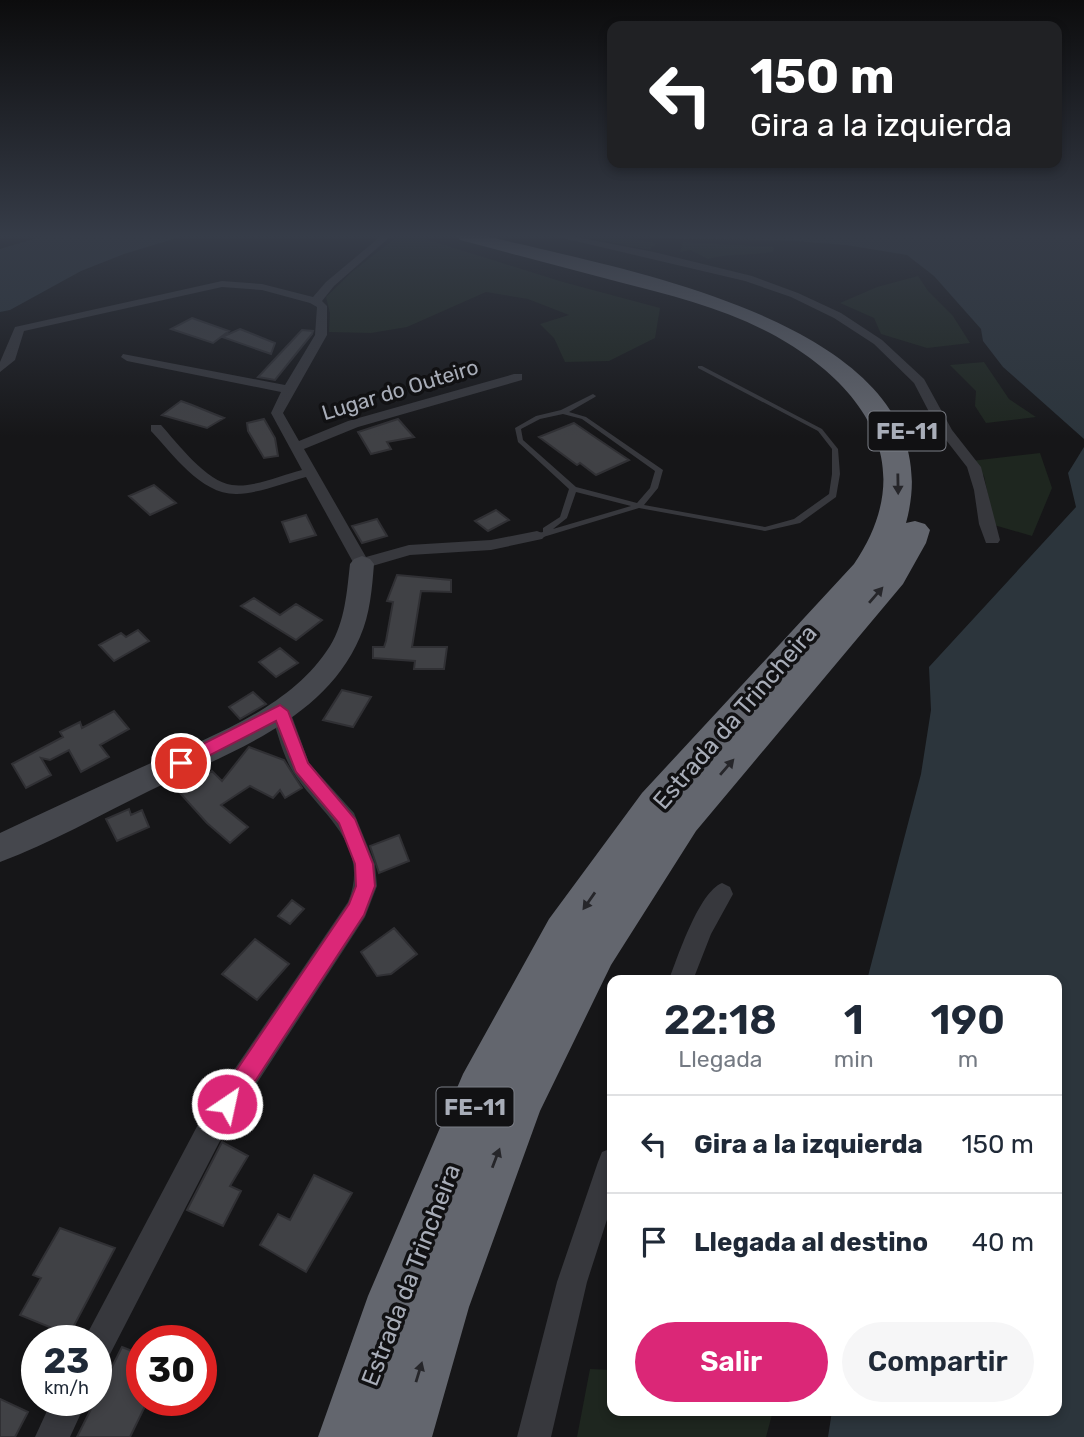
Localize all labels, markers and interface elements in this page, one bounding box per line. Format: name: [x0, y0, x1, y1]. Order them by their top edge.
text: 150 m: [750, 47, 895, 105]
icon: left: [635, 49, 726, 140]
text: Gira a la izquierda: [750, 106, 1012, 144]
street label: Lugar do Outeiro: [319, 354, 481, 425]
road number: FE-11: [869, 412, 946, 450]
one-way arrow: [892, 473, 904, 495]
one-way arrow: [868, 587, 883, 604]
street label: Estrada da Trincheira: [647, 619, 823, 815]
pin: [151, 733, 211, 793]
icon: arrive: [162, 744, 200, 782]
one-way arrow: [719, 758, 735, 776]
one-way arrow: [582, 892, 596, 910]
text: 22:18: [664, 995, 777, 1045]
text: 1: [844, 995, 864, 1045]
text: 190: [931, 995, 1005, 1045]
text: Llegada: [678, 1045, 763, 1073]
text: min: [834, 1045, 874, 1073]
text: m: [958, 1045, 978, 1073]
position arrow: [190, 1067, 264, 1141]
road number: FE-11: [436, 1088, 514, 1126]
icon: left: [635, 1125, 673, 1163]
text: Gira a la izquierda: [694, 1129, 923, 1160]
text: 150 m: [961, 1129, 1034, 1160]
one-way arrow: [491, 1147, 502, 1168]
street label: Estrada da Trincheira: [356, 1160, 466, 1390]
icon: arrive: [635, 1223, 673, 1261]
text: Llegada al destino: [694, 1227, 928, 1258]
text: 40 m: [972, 1227, 1034, 1258]
button: Salir: [635, 1322, 828, 1402]
button: Compartir: [842, 1322, 1034, 1402]
speed limit sign: 30: [126, 1325, 217, 1416]
text: 23: [44, 1340, 89, 1382]
one-way arrow: [415, 1361, 425, 1382]
text: km/h: [44, 1377, 89, 1399]

